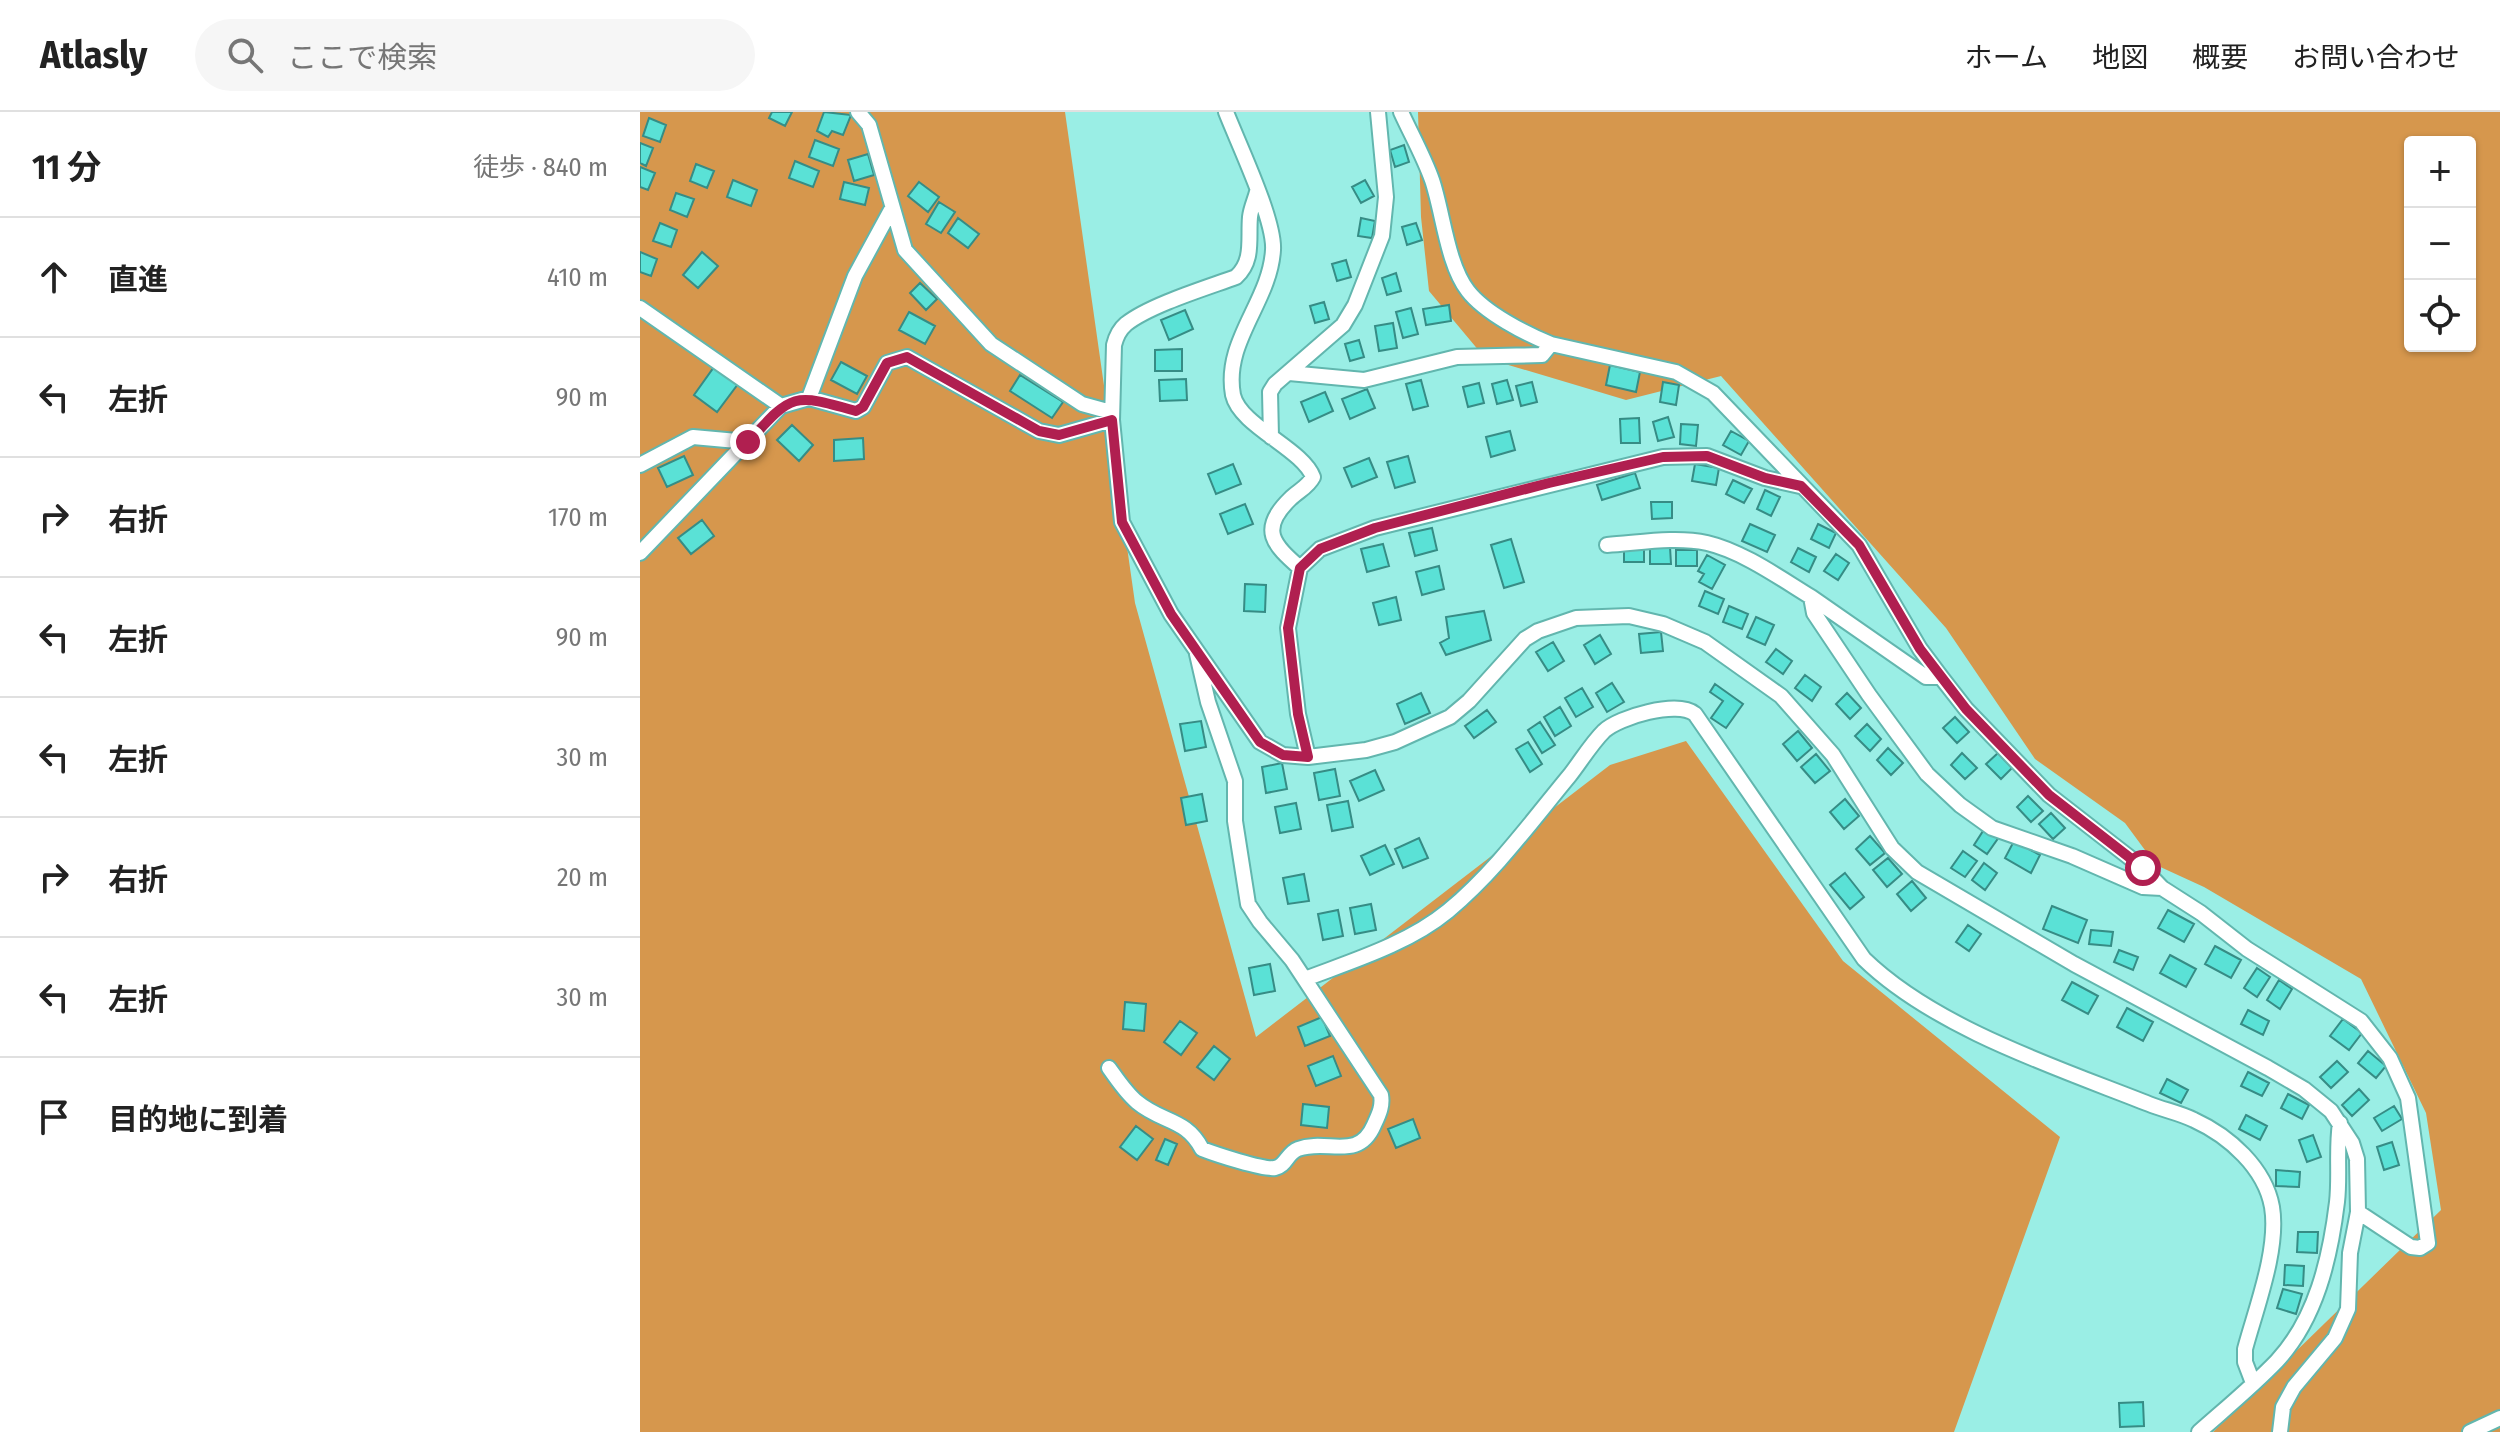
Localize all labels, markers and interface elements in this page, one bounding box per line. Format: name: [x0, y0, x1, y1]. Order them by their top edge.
search box: [195, 19, 755, 91]
text: Atlasly: [40, 32, 147, 78]
icon: search: [223, 33, 267, 77]
text: ここで検索: [287, 40, 437, 76]
text: ホーム: [1965, 41, 2048, 74]
text: 地図: [2092, 41, 2148, 74]
text: 概要: [2192, 41, 2248, 74]
text: お問い合わせ: [2292, 41, 2460, 74]
map controls: [2404, 136, 2476, 352]
button: +: [2404, 136, 2476, 208]
text: 11 分: [32, 147, 101, 188]
text: 徒歩 · 840 m: [473, 152, 608, 183]
button: −: [2404, 208, 2476, 280]
icon: ahead: [32, 255, 76, 299]
text: 直進: [108, 262, 168, 298]
text: 410 m: [547, 262, 608, 293]
button: locate: [2404, 280, 2476, 352]
icon: left: [32, 375, 76, 419]
text: 左折: [108, 382, 168, 418]
text: 90 m: [556, 382, 608, 413]
route end: [730, 424, 766, 460]
icon: right: [32, 495, 76, 539]
text: 右折: [108, 502, 168, 538]
text: 170 m: [548, 502, 608, 533]
icon: left: [32, 615, 76, 659]
text: 左折: [108, 622, 168, 658]
text: 90 m: [556, 622, 608, 653]
icon: left: [32, 735, 76, 779]
text: 左折: [108, 742, 168, 778]
text: 30 m: [557, 742, 608, 773]
route start: [2125, 850, 2161, 886]
icon: right: [32, 855, 76, 899]
text: 右折: [108, 862, 168, 898]
text: 20 m: [557, 862, 608, 893]
icon: left: [32, 975, 76, 1019]
text: 左折: [108, 982, 168, 1018]
text: 30 m: [557, 982, 608, 1013]
icon: arrive: [32, 1095, 76, 1139]
text: 目的地に到着: [108, 1102, 288, 1138]

